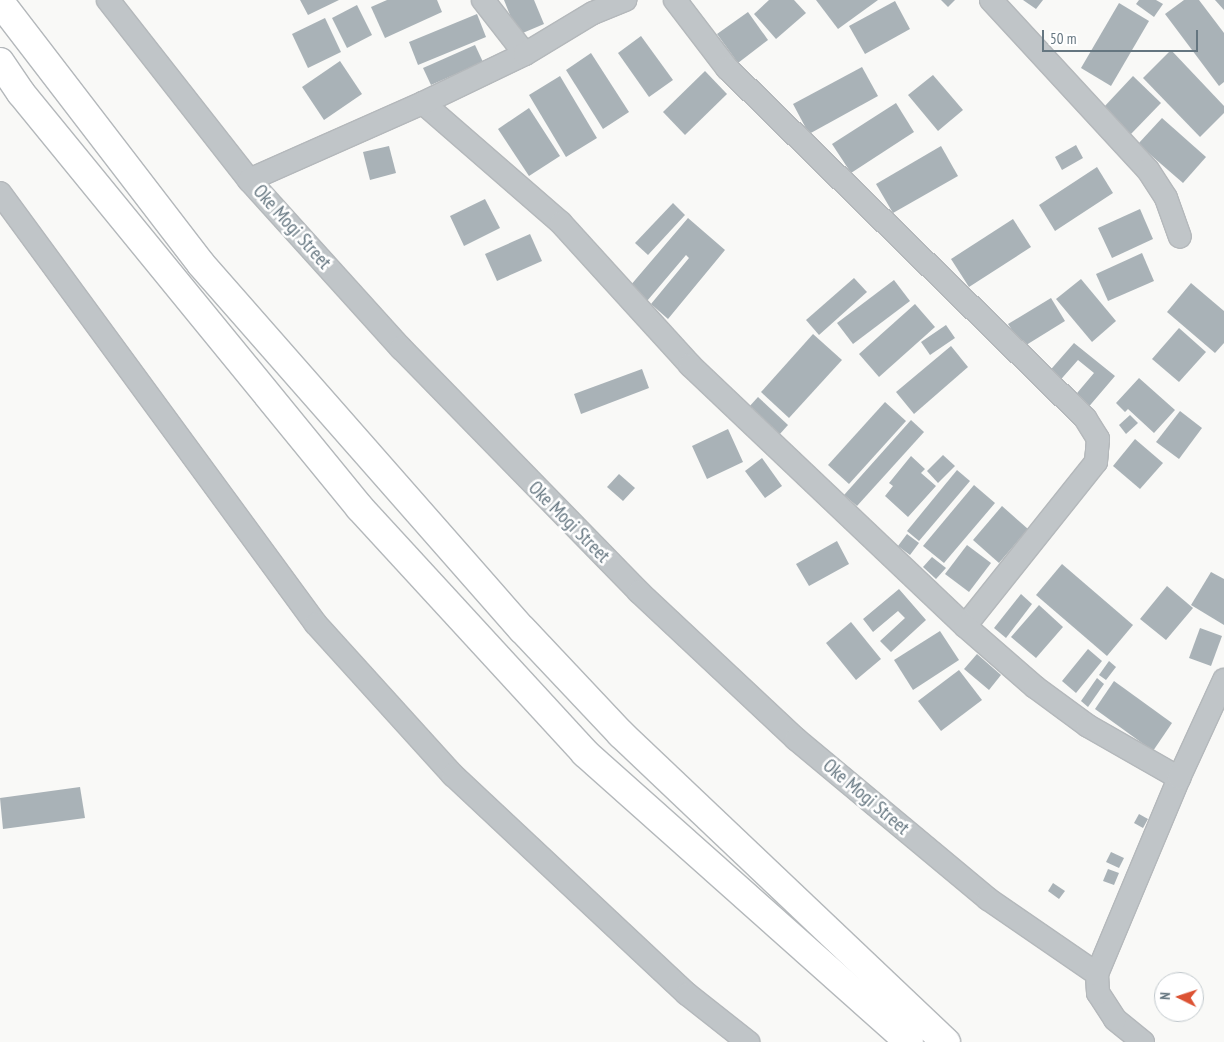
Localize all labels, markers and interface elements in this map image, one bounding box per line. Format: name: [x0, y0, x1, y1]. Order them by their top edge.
scale bar: [1044, 20, 1200, 52]
text: 50 m: [1050, 29, 1076, 48]
street label: Oke Mogi Street: [248, 180, 336, 274]
street label: Oke Mogi Street: [524, 477, 614, 567]
street label: Oke Mogi Street: [818, 754, 914, 840]
north arrow: [1154, 972, 1204, 1022]
text: N: [1156, 992, 1174, 1000]

